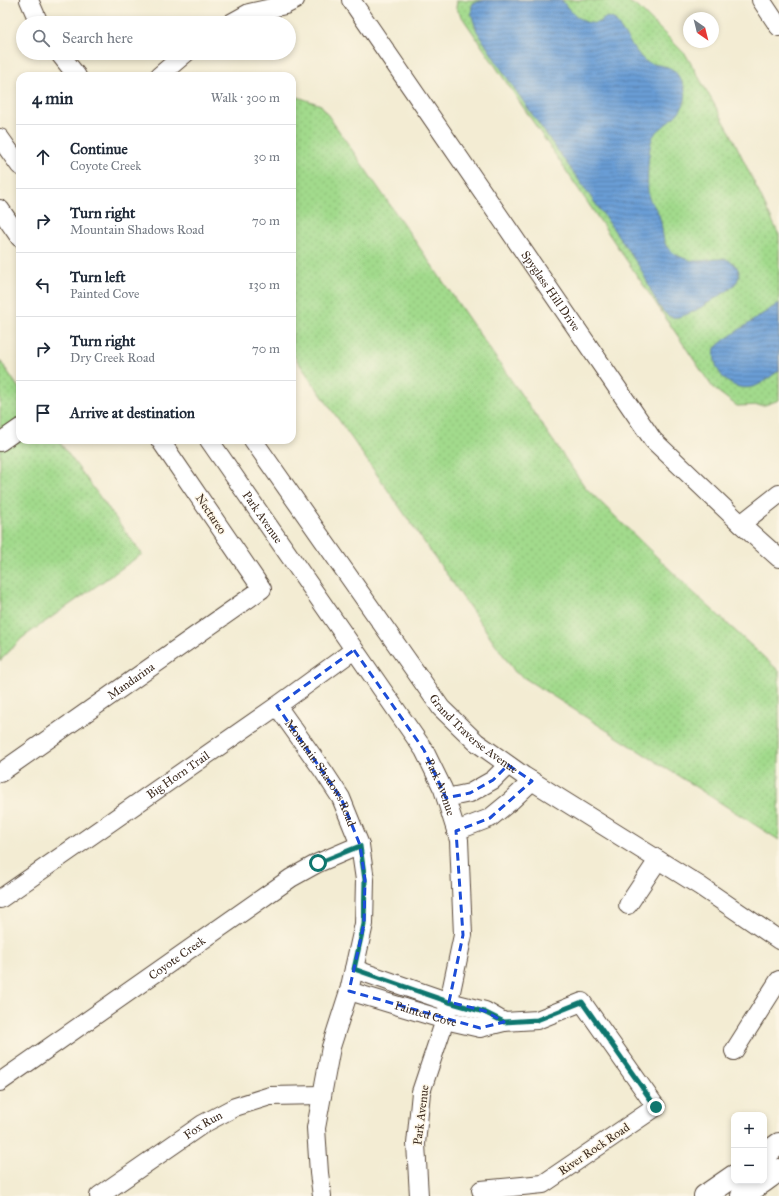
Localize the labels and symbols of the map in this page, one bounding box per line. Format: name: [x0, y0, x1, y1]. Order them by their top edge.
north arrow: [683, 12, 719, 48]
street label: Spyglass Hill Drive: [518, 248, 583, 334]
street label: Park Avenue: [240, 488, 286, 546]
street label: Nectareo: [193, 491, 229, 537]
street label: Mandarina: [105, 659, 158, 702]
street label: Grand Traverse Avenue: [426, 691, 521, 777]
street label: Mountain Shadows Road: [282, 717, 359, 828]
street label: Big Horn Trail: [144, 748, 213, 802]
street label: Park Avenue: [422, 756, 458, 817]
route start: [309, 854, 327, 872]
street label: Coyote Creek: [146, 933, 208, 983]
street label: Painted Cove: [393, 998, 458, 1029]
street label: Park Avenue: [410, 1084, 432, 1146]
route end: [647, 1098, 665, 1116]
street label: Fox Run: [181, 1108, 225, 1142]
street label: River Rock Road: [556, 1120, 632, 1178]

